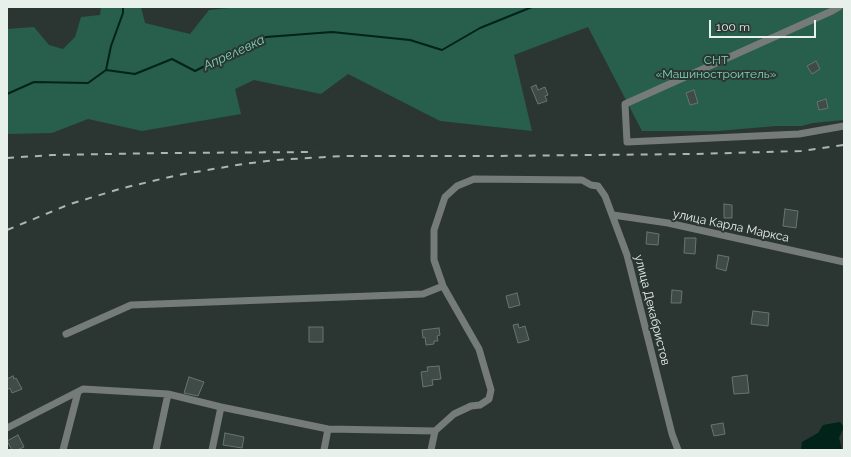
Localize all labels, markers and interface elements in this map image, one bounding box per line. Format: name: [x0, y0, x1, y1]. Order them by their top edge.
scale bar: [711, 12, 818, 38]
text: 100 m: [716, 20, 750, 34]
water label: Апрелевка: [201, 32, 267, 74]
park label: СНТ «Машиностроитель»: [655, 53, 777, 81]
street label: улица Карла Маркса: [672, 207, 790, 245]
street label: улица Декабристов: [631, 253, 673, 367]

